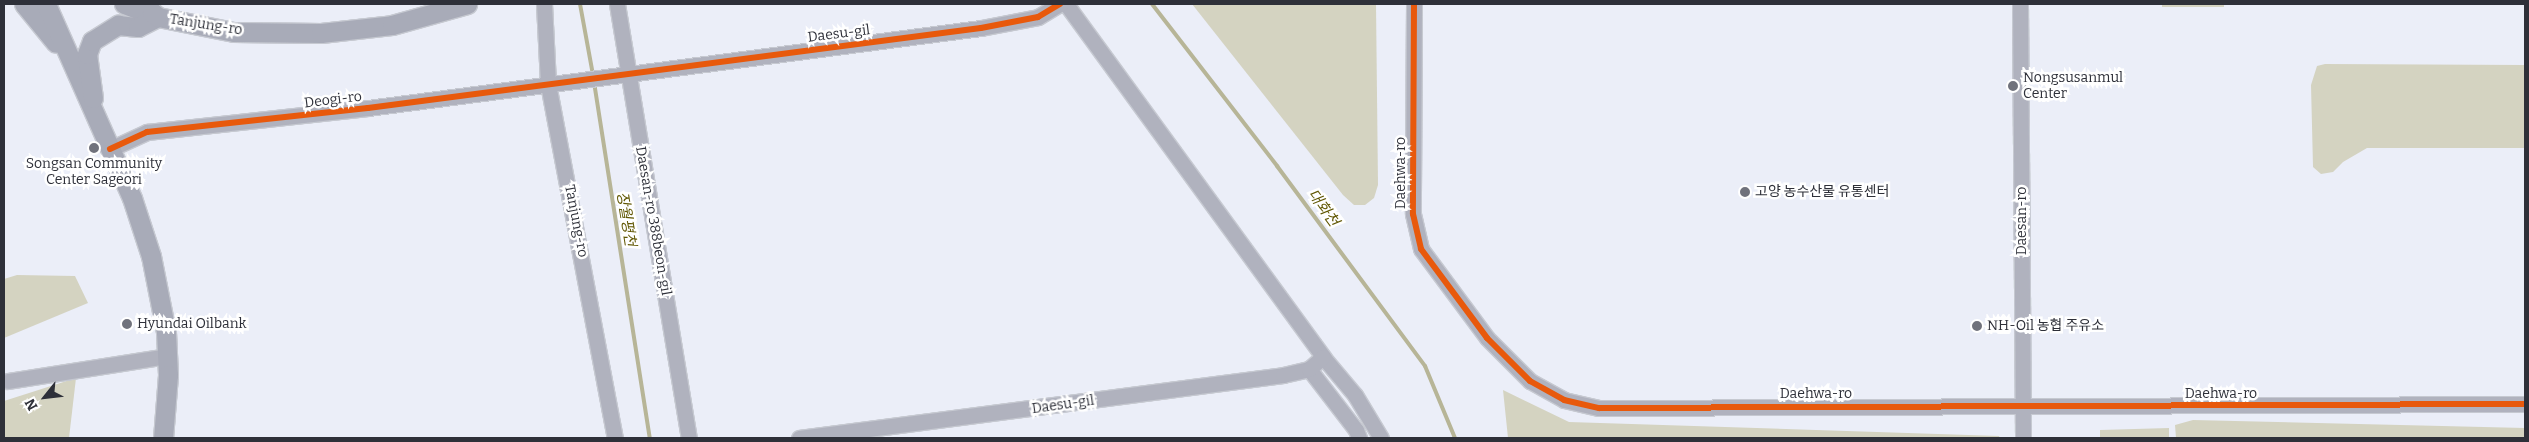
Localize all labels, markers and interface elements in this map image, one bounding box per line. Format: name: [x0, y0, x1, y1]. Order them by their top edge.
street label: Tanjung-ro: [168, 11, 244, 39]
street label: Daesu-gil: [807, 22, 871, 46]
place label: Nongsusanmul Center: [2023, 70, 2123, 102]
marker: Nongsusanmul Center: [2007, 80, 2019, 92]
street label: Deogi-ro: [303, 88, 363, 112]
street label: Daehwa-ro: [1393, 137, 1409, 209]
marker: Songsan Community Center Sageori: [88, 142, 100, 154]
street label: Daesan-ro 388beon-gil: [632, 145, 674, 297]
place label: Songsan Community Center Sageori: [26, 156, 162, 188]
street label: Tanjung-ro: [561, 183, 591, 259]
place label: 고양 농수산물 유통센터: [1755, 184, 1889, 200]
water label: 대화천: [1304, 186, 1342, 230]
marker: 고양 농수산물 유통센터: [1739, 186, 1751, 198]
street label: Daesan-ro: [2014, 187, 2030, 255]
water label: 장월평천: [613, 190, 639, 248]
place label: Hyundai Oilbank: [137, 316, 246, 332]
marker: Hyundai Oilbank: [121, 318, 133, 330]
place label: NH-Oil 농협 주유소: [1987, 318, 2104, 334]
marker: NH-Oil 농협 주유소: [1971, 320, 1983, 332]
north arrow: [20, 372, 70, 422]
street label: Daehwa-ro: [1780, 386, 1852, 402]
street label: Daehwa-ro: [2185, 386, 2257, 402]
street label: Daesu-gil: [1031, 392, 1095, 418]
text: N: [21, 396, 41, 413]

